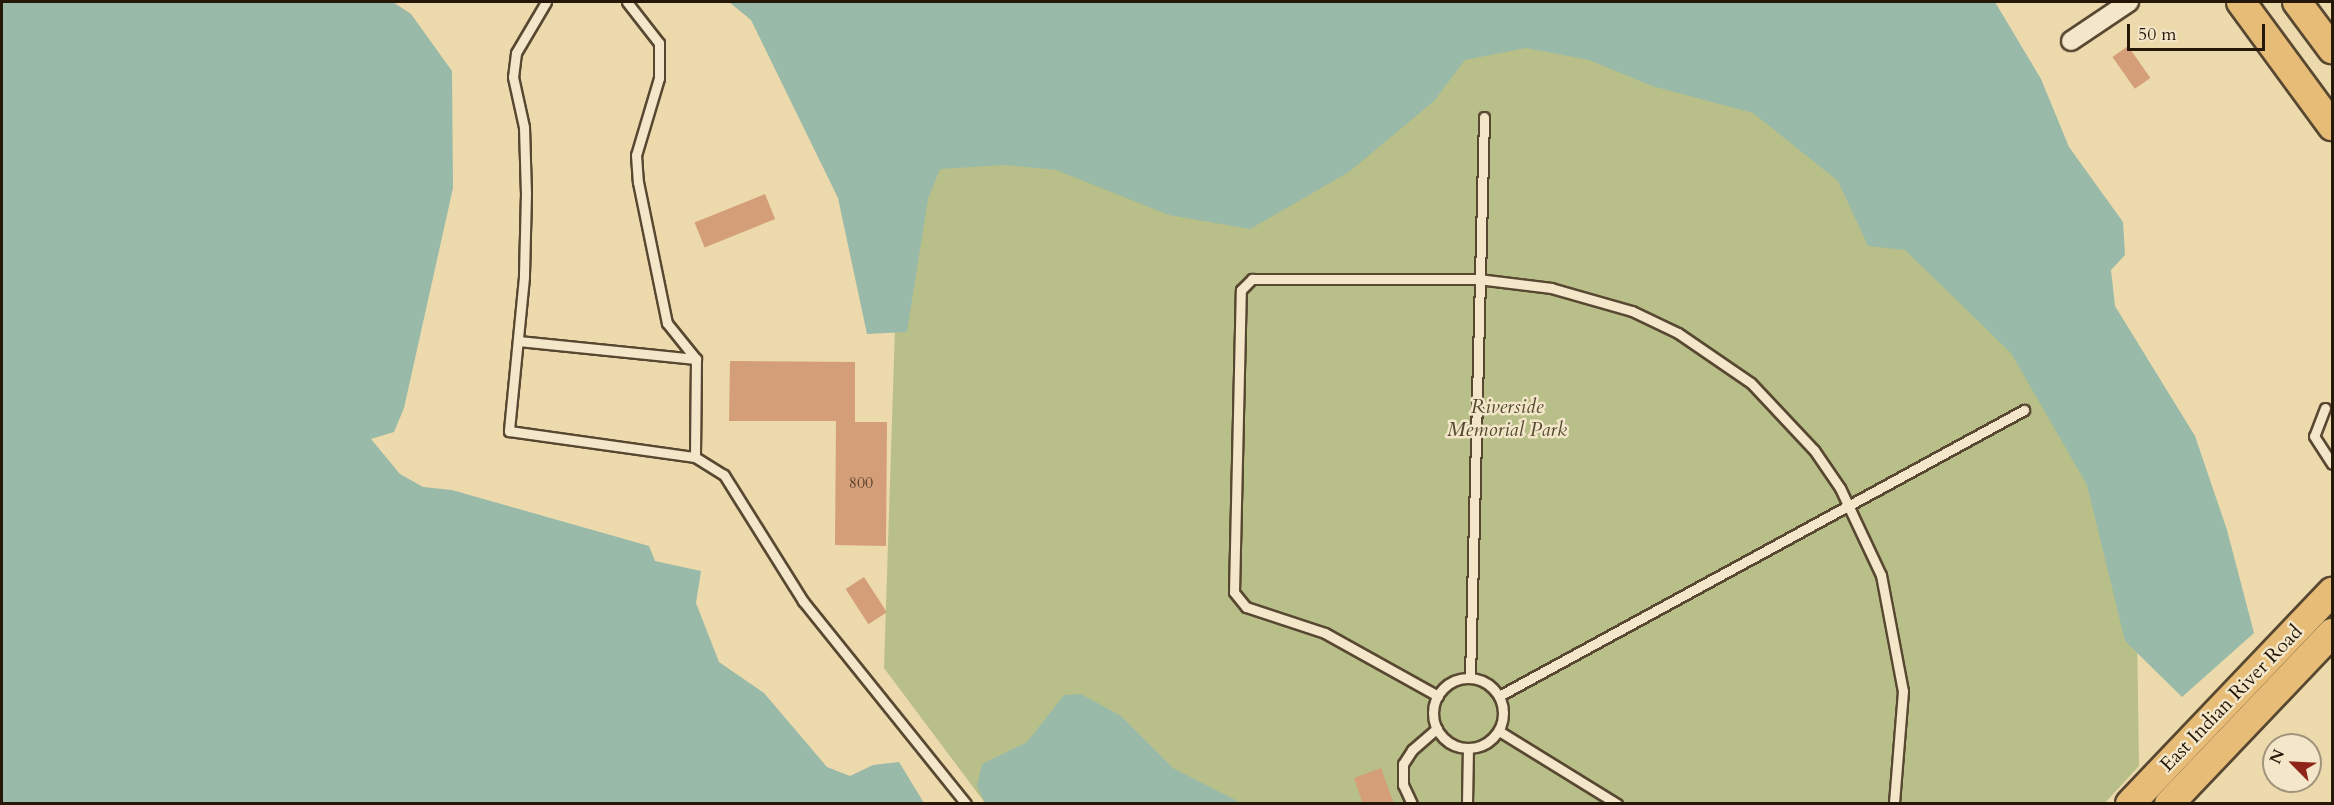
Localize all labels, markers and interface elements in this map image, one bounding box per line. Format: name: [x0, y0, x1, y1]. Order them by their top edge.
scale bar: [2130, 12, 2268, 50]
text: 50 m: [2138, 22, 2177, 47]
park label: Riverside Memorial Park: [1447, 395, 1567, 442]
house number: 800: [849, 473, 873, 493]
street label: East Indian River Road: [2155, 620, 2307, 776]
north arrow: [2262, 733, 2322, 793]
text: N: [2265, 746, 2290, 767]

